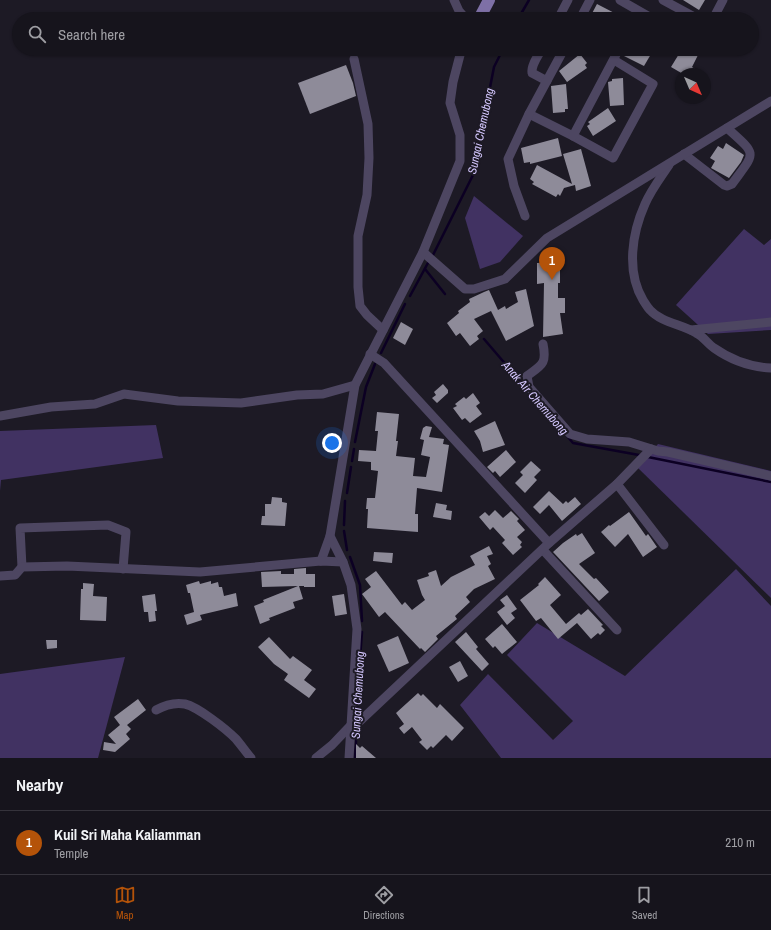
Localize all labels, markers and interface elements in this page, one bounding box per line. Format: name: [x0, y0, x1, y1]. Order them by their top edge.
search box: [12, 12, 759, 56]
icon: search: [26, 23, 48, 45]
text: Search here: [58, 24, 125, 45]
north arrow: [675, 68, 711, 104]
water label: Sungai Chemubong: [464, 86, 498, 175]
pin: 1: [539, 247, 565, 280]
water label: Anak Air Chemubong: [498, 357, 572, 439]
your location: [322, 433, 342, 453]
water label: Sungai Chemubong: [348, 650, 368, 739]
text: Nearby: [16, 773, 63, 796]
text: Kuil Sri Maha Kaliamman: [54, 824, 201, 845]
text: 1: [26, 834, 32, 851]
text: 210 m: [725, 834, 755, 851]
text: Temple: [54, 845, 88, 862]
tab: Map: [114, 884, 136, 922]
tab: Directions: [363, 884, 404, 922]
tab: Saved: [632, 884, 657, 922]

